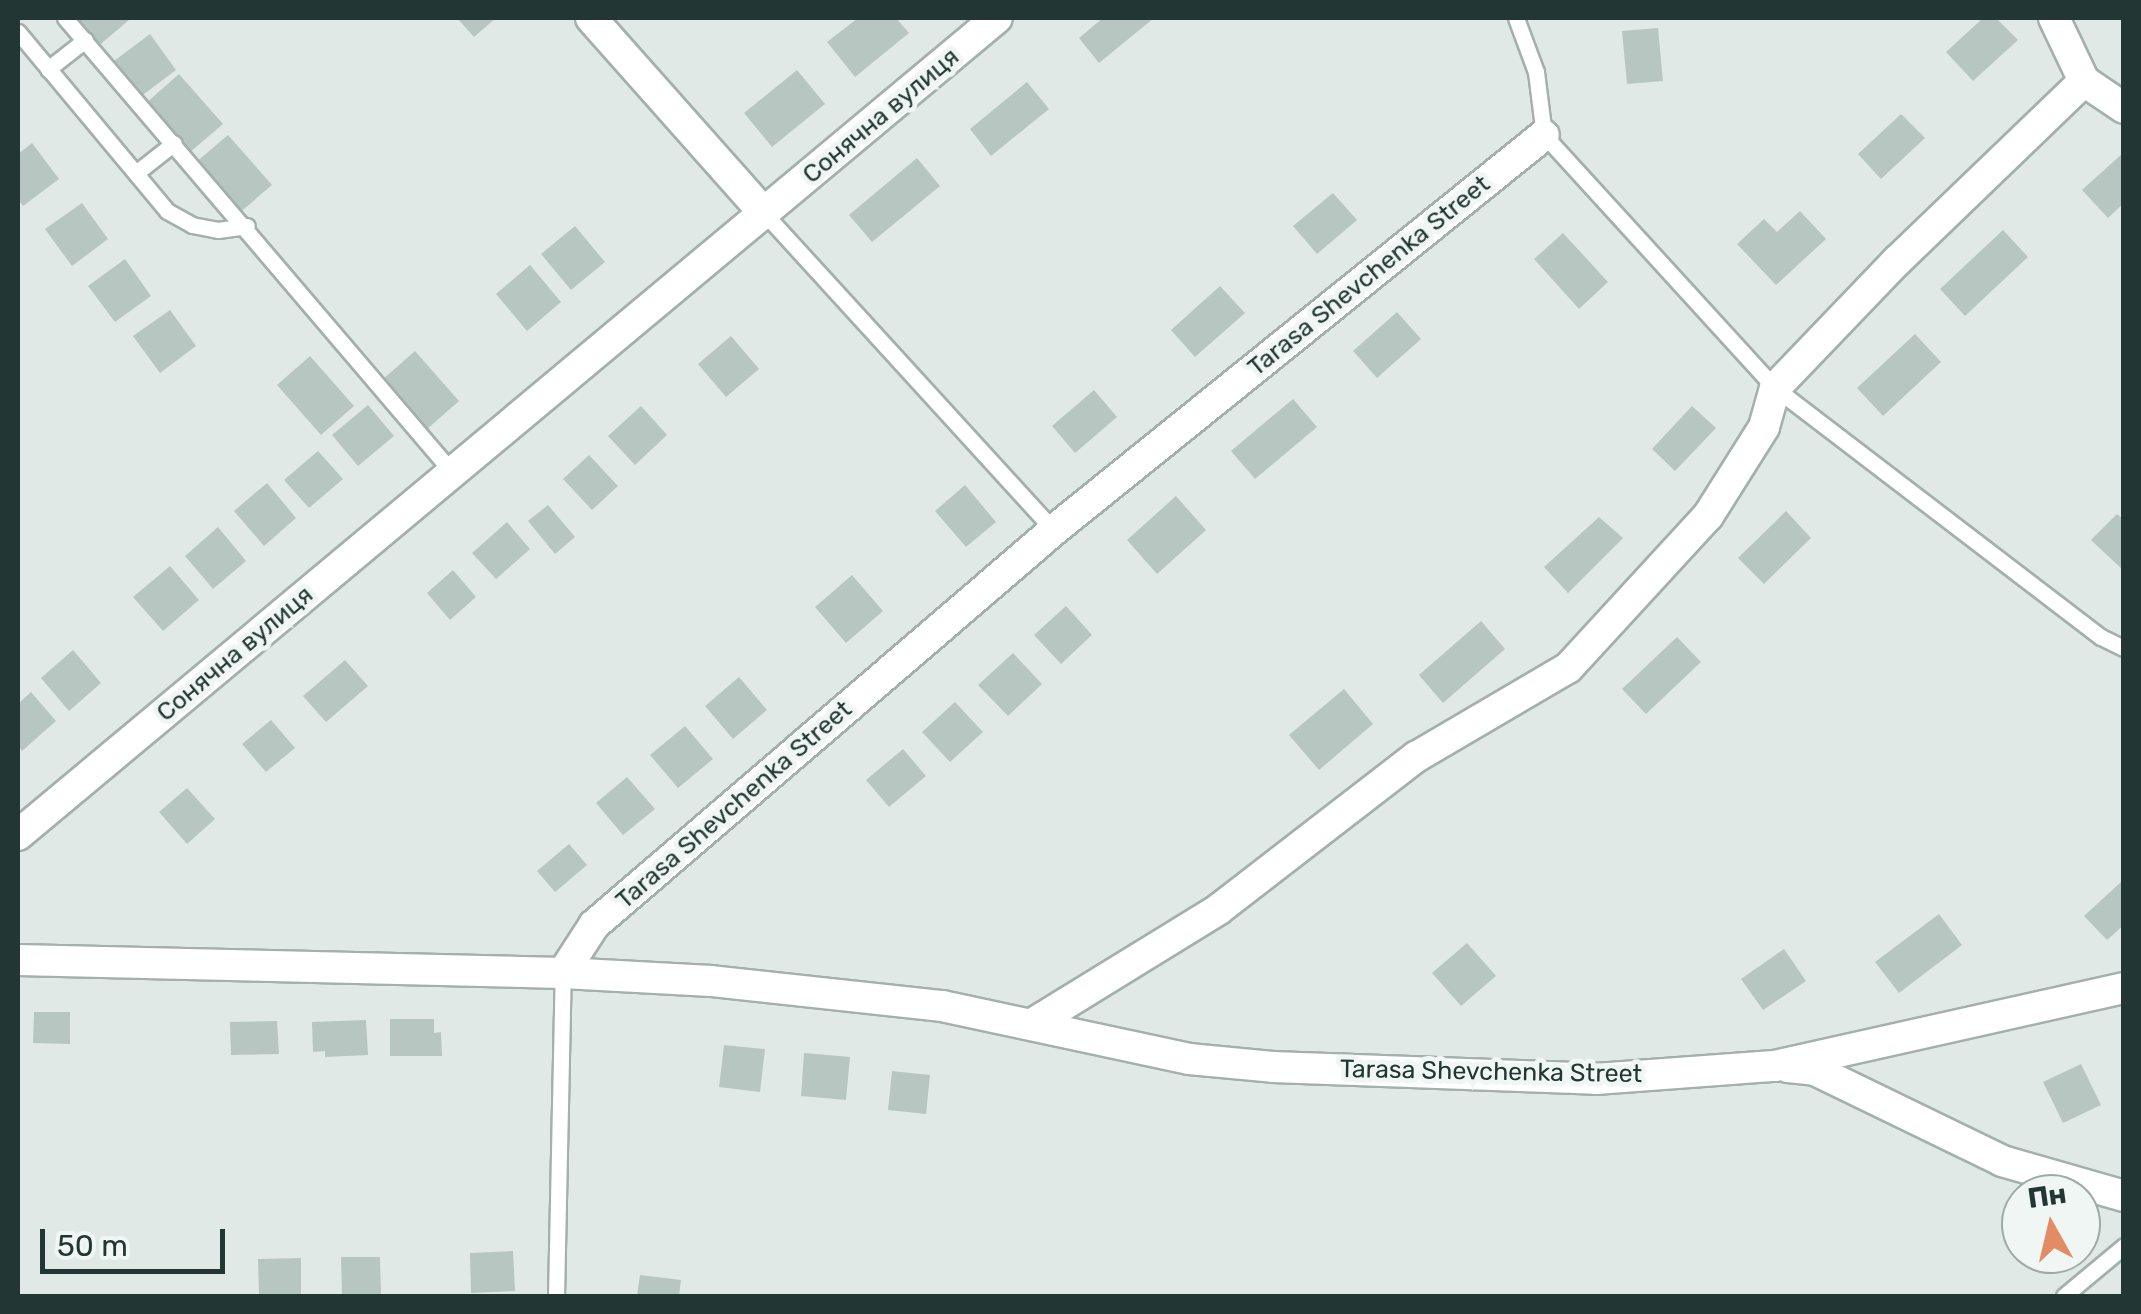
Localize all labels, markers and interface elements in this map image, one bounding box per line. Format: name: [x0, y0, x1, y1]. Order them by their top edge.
street label: Сонячна вулиця: [797, 42, 965, 190]
street label: Tarasa Shevchenka Street: [1242, 169, 1496, 383]
street label: Сонячна вулиця: [151, 580, 319, 728]
street label: Tarasa Shevchenka Street: [610, 694, 858, 916]
street label: Tarasa Shevchenka Street: [1340, 1054, 1642, 1090]
north arrow: [2001, 1174, 2101, 1274]
text: Пн: [2026, 1177, 2069, 1215]
scale bar: [45, 1209, 230, 1271]
text: 50 m: [57, 1228, 128, 1264]

